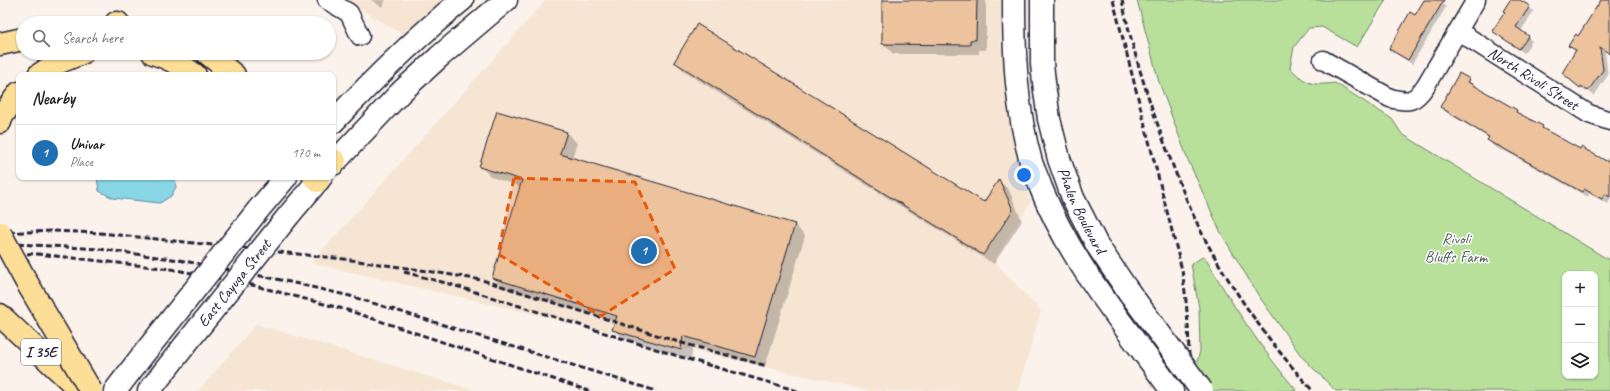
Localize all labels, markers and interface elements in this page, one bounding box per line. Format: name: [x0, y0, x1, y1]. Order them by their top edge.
search box: [16, 16, 336, 60]
icon: search: [30, 27, 52, 49]
text: Search here: [62, 29, 123, 48]
street label: North Rivoli Street: [1484, 42, 1584, 116]
text: Nearby: [32, 88, 75, 109]
text: Univar: [70, 135, 104, 154]
text: 1: [42, 145, 48, 161]
text: 170 m: [292, 145, 320, 161]
text: Place: [70, 154, 93, 170]
your location: [1014, 165, 1034, 185]
street label: Phalen Boulevard: [1053, 165, 1112, 260]
park label: Rivoli Bluffs Farm: [1425, 229, 1489, 267]
street label: East Cayuga Street: [193, 234, 277, 331]
pin: 1: [631, 236, 657, 266]
map controls: [1562, 271, 1598, 379]
button: +: [1562, 271, 1598, 307]
button: −: [1562, 307, 1598, 343]
road number: I 35E: [21, 339, 61, 365]
button: layers: [1562, 343, 1598, 379]

